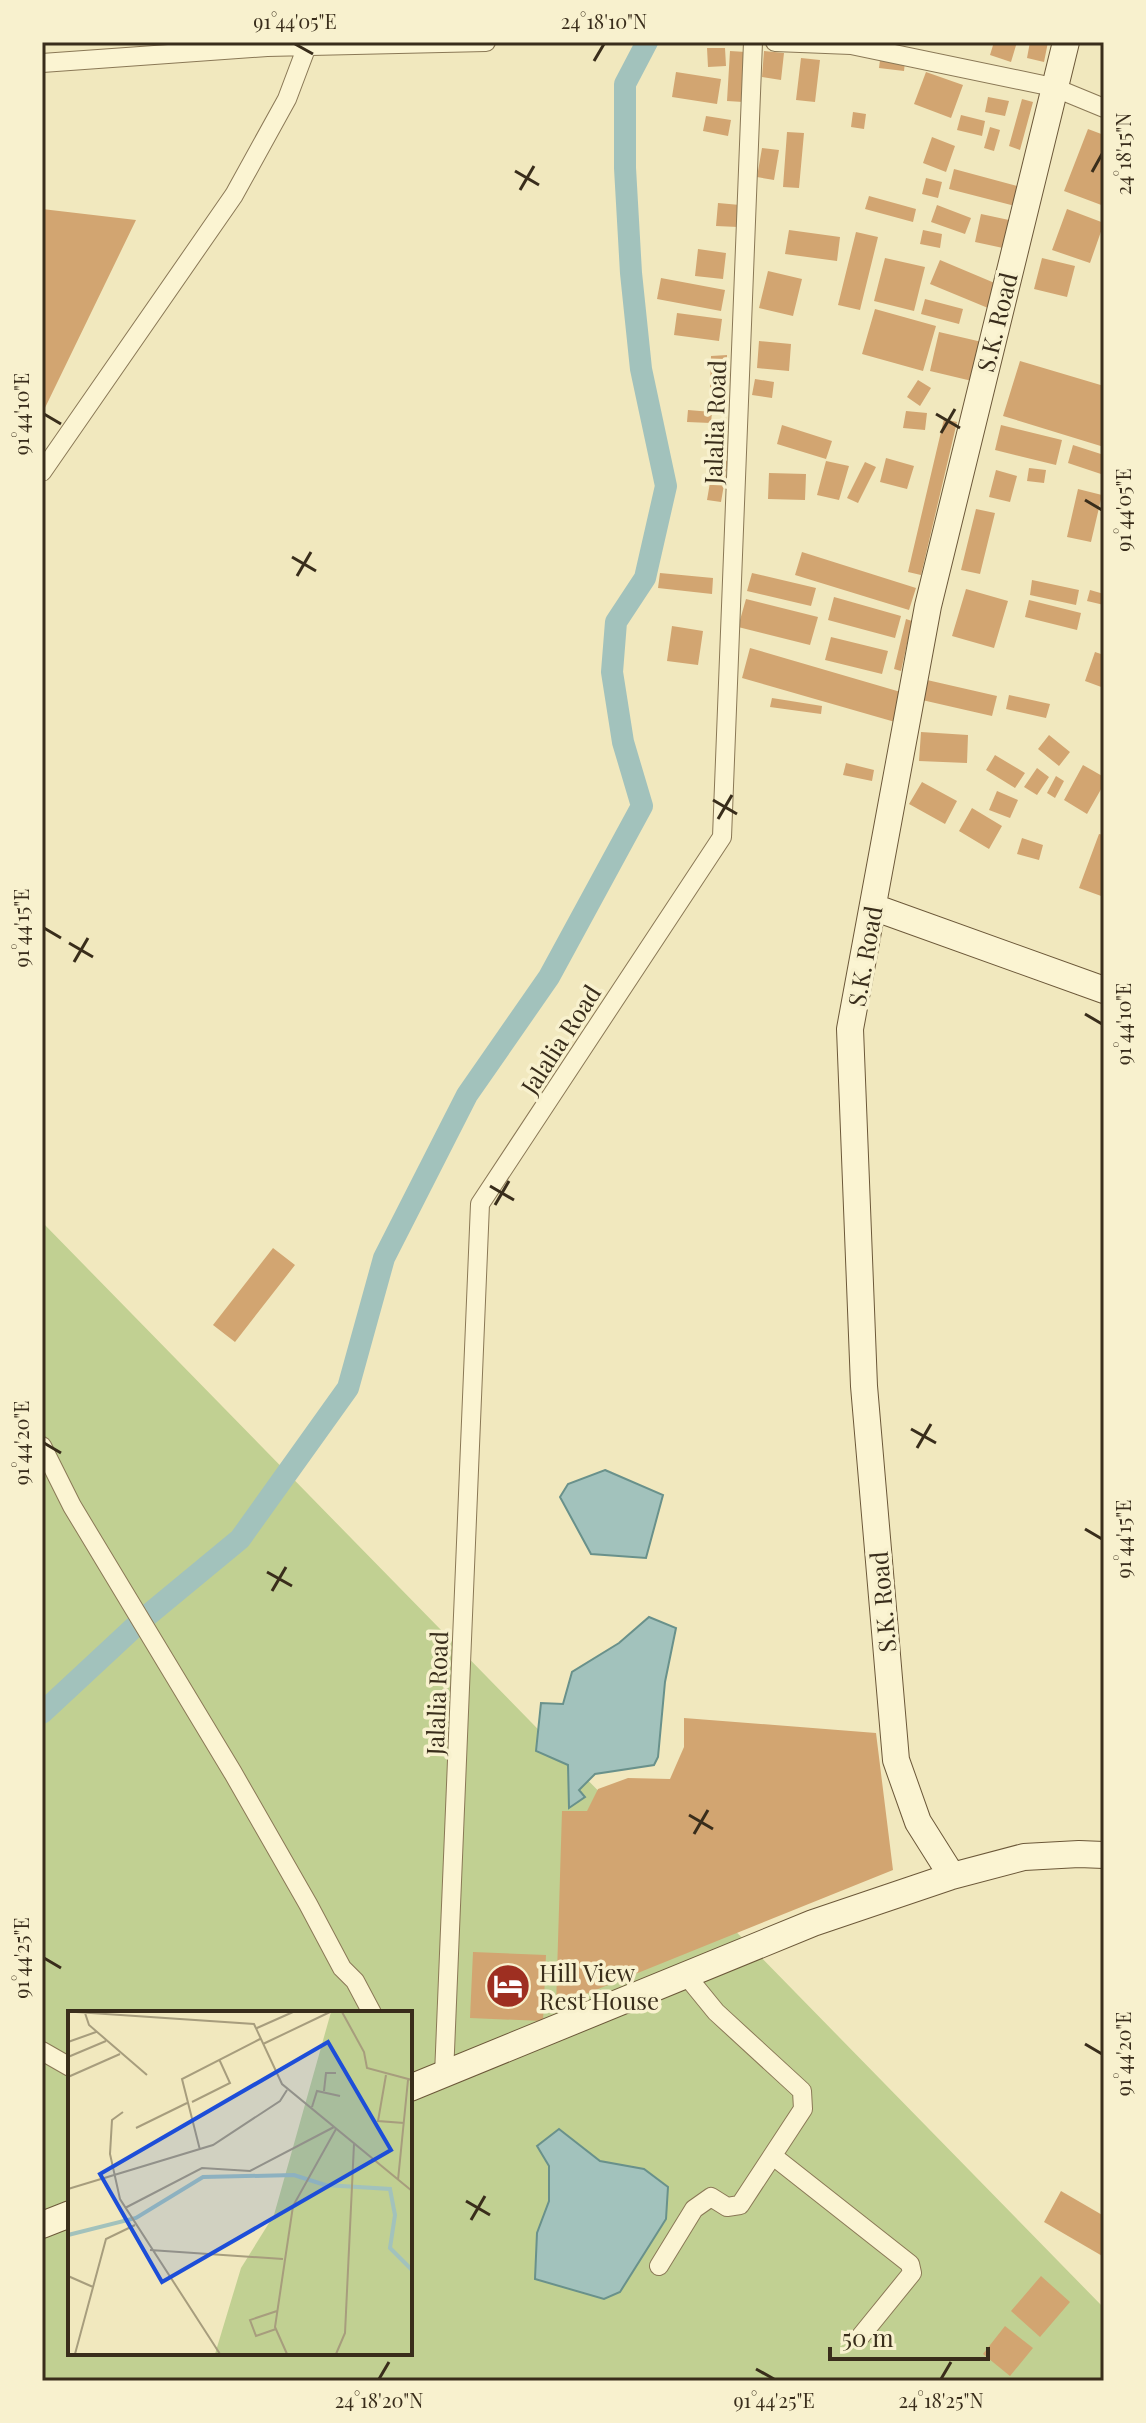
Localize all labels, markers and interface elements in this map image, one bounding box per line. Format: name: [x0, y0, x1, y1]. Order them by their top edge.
text: 91°44'05"E: [253, 7, 337, 34]
text: 24°18'10"N: [561, 7, 647, 34]
text: 24°18'15"N: [1109, 113, 1136, 195]
street label: S.K. Road: [968, 269, 1024, 375]
street label: Jalalia Road: [696, 359, 732, 486]
text: 91°44'10"E: [7, 373, 34, 455]
text: 91°44'05"E: [1109, 468, 1136, 552]
text: 91°44'15"E: [7, 889, 34, 967]
street label: S.K. Road: [839, 903, 889, 1009]
street label: Jalalia Road: [512, 978, 607, 1101]
text: 91°44'10"E: [1109, 983, 1136, 1065]
text: 91°44'20"E: [7, 1401, 34, 1485]
text: 91°44'15"E: [1109, 1500, 1136, 1578]
street label: S.K. Road: [862, 1550, 902, 1654]
street label: Jalalia Road: [418, 1630, 454, 1757]
text: 91°44'25"E: [7, 1917, 34, 1999]
place label: Hill View Rest House: [539, 1956, 659, 2016]
hotel icon: Hill View Rest House: [484, 1962, 532, 2010]
inset map: [68, 2011, 412, 2355]
text: 91°44'20"E: [1109, 2012, 1136, 2096]
scale bar: [830, 2311, 988, 2361]
text: 50 m: [842, 2321, 894, 2353]
text: 24°18'20"N: [335, 2386, 423, 2413]
text: 91°44'25"E: [733, 2386, 815, 2413]
text: 24°18'25"N: [898, 2386, 984, 2413]

